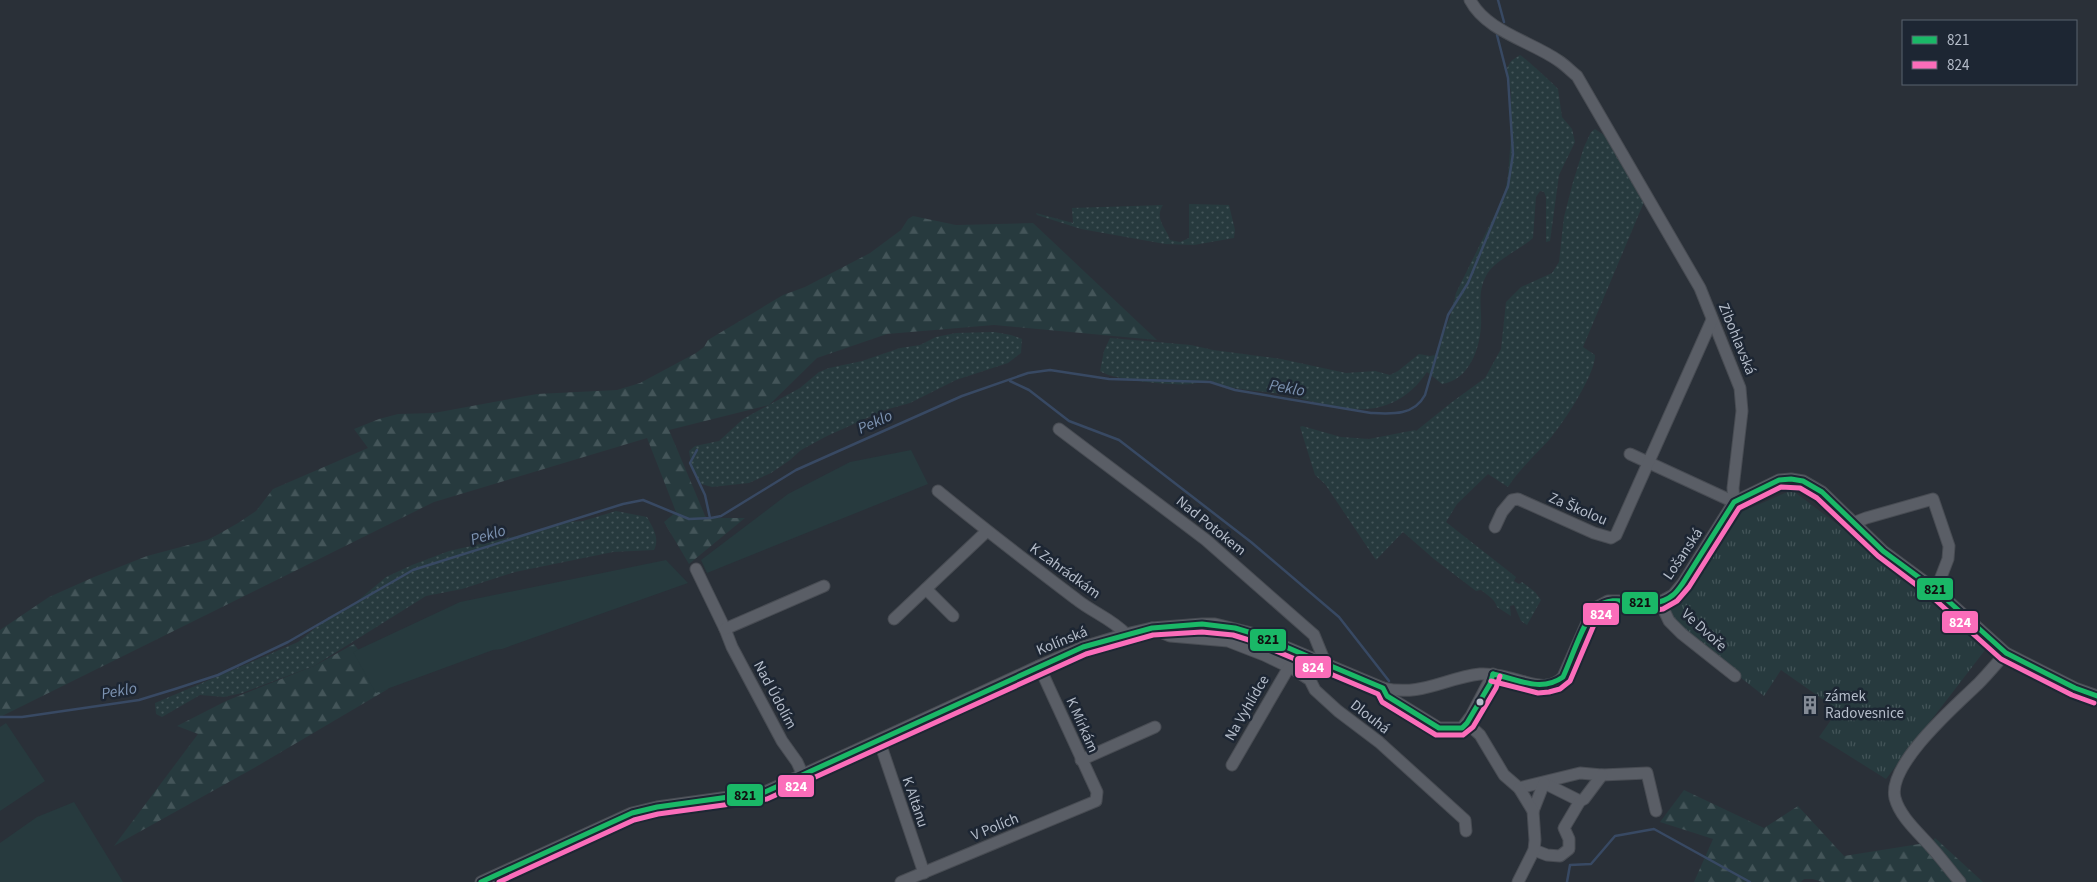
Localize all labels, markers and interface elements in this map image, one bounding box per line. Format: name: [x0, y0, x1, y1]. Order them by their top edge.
legend: [1902, 20, 2077, 85]
text: 821: [1947, 30, 1969, 51]
text: 824: [1947, 55, 1970, 76]
street label: Zibohlavská: [1713, 300, 1761, 378]
water label: Peklo: [1267, 374, 1307, 402]
water label: Peklo: [854, 405, 896, 439]
street label: Za Školou: [1545, 487, 1611, 531]
street label: Nad Potokem: [1172, 491, 1250, 561]
water label: Peklo: [468, 519, 508, 551]
street label: Lošanská: [1658, 524, 1708, 584]
street label: K Zahrádkám: [1025, 538, 1105, 604]
line badge: 821: [1916, 577, 1954, 601]
text: 821: [1924, 580, 1946, 600]
line badge: 821: [1621, 591, 1659, 615]
text: 821: [1629, 593, 1651, 613]
line badge: 824: [1582, 602, 1620, 626]
street label: Ve Dvoře: [1677, 604, 1731, 656]
text: 824: [1590, 605, 1613, 625]
line badge: 824: [1941, 610, 1979, 634]
text: 824: [1949, 613, 1972, 633]
street label: Kolínská: [1033, 621, 1091, 661]
line badge: 821: [1249, 628, 1287, 652]
text: 821: [1257, 630, 1279, 650]
line badge: 824: [1294, 655, 1332, 679]
street label: Nad Údolím: [748, 657, 802, 733]
text: 824: [1302, 658, 1325, 678]
street label: Na Vyhlídce: [1220, 671, 1274, 745]
water label: Peklo: [99, 677, 139, 705]
place label: zámek Radovesnice: [1825, 686, 1904, 724]
street label: K Mírkám: [1060, 694, 1104, 756]
building icon: zámek Radovesnice: [1799, 694, 1821, 716]
street label: Dlouhá: [1346, 695, 1394, 739]
unlabelled marker: [1475, 697, 1485, 707]
line badge: 824: [777, 774, 815, 798]
street label: K Altánu: [897, 774, 933, 830]
text: 824: [785, 777, 808, 797]
line badge: 821: [726, 783, 764, 807]
text: 821: [734, 786, 756, 806]
street label: V Polích: [968, 808, 1022, 846]

